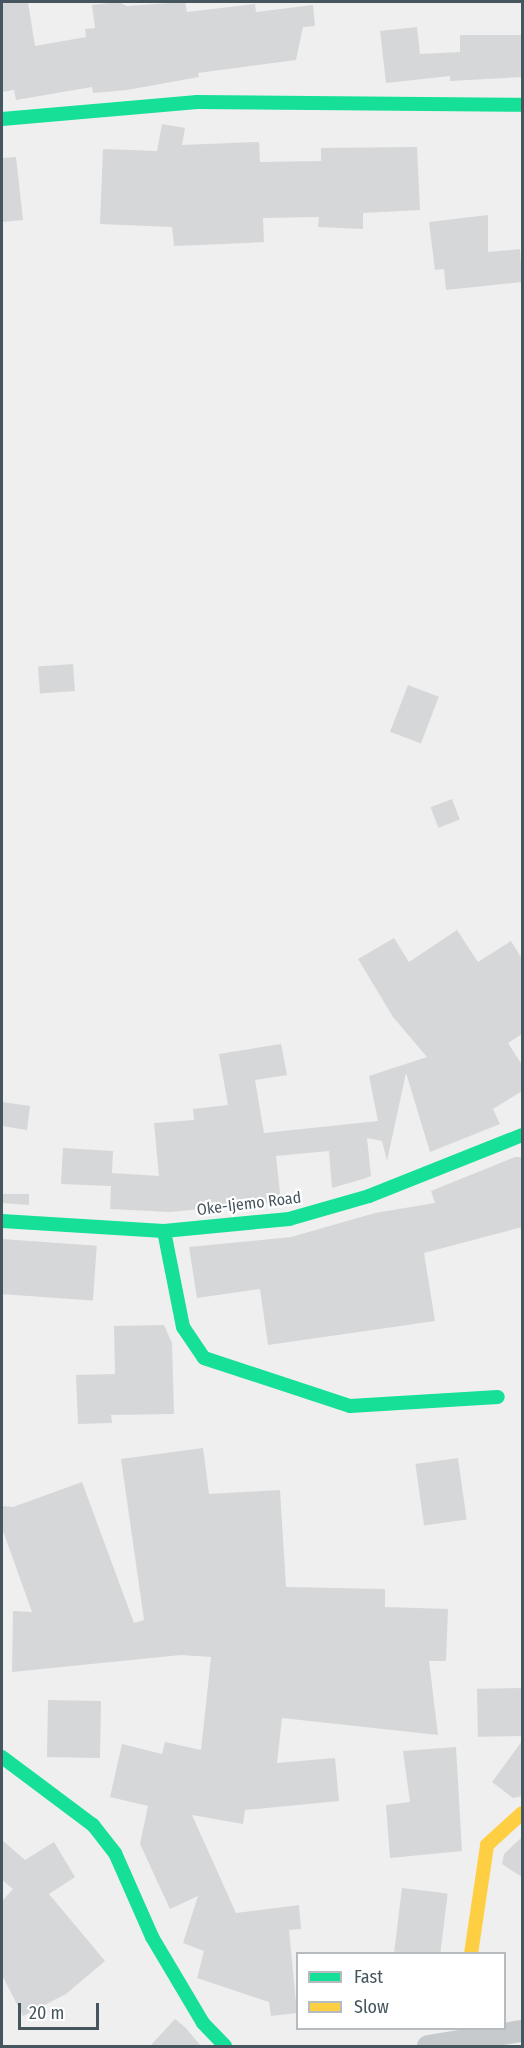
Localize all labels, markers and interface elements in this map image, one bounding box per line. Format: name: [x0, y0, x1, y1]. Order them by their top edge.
street label: Oke-Ijemo Road: [196, 1188, 302, 1220]
legend: [296, 1952, 506, 2030]
text: Fast: [354, 1966, 383, 1988]
scale bar: [21, 1991, 102, 2029]
text: Slow: [354, 1996, 389, 2018]
text: 20 m: [29, 2002, 64, 2024]

